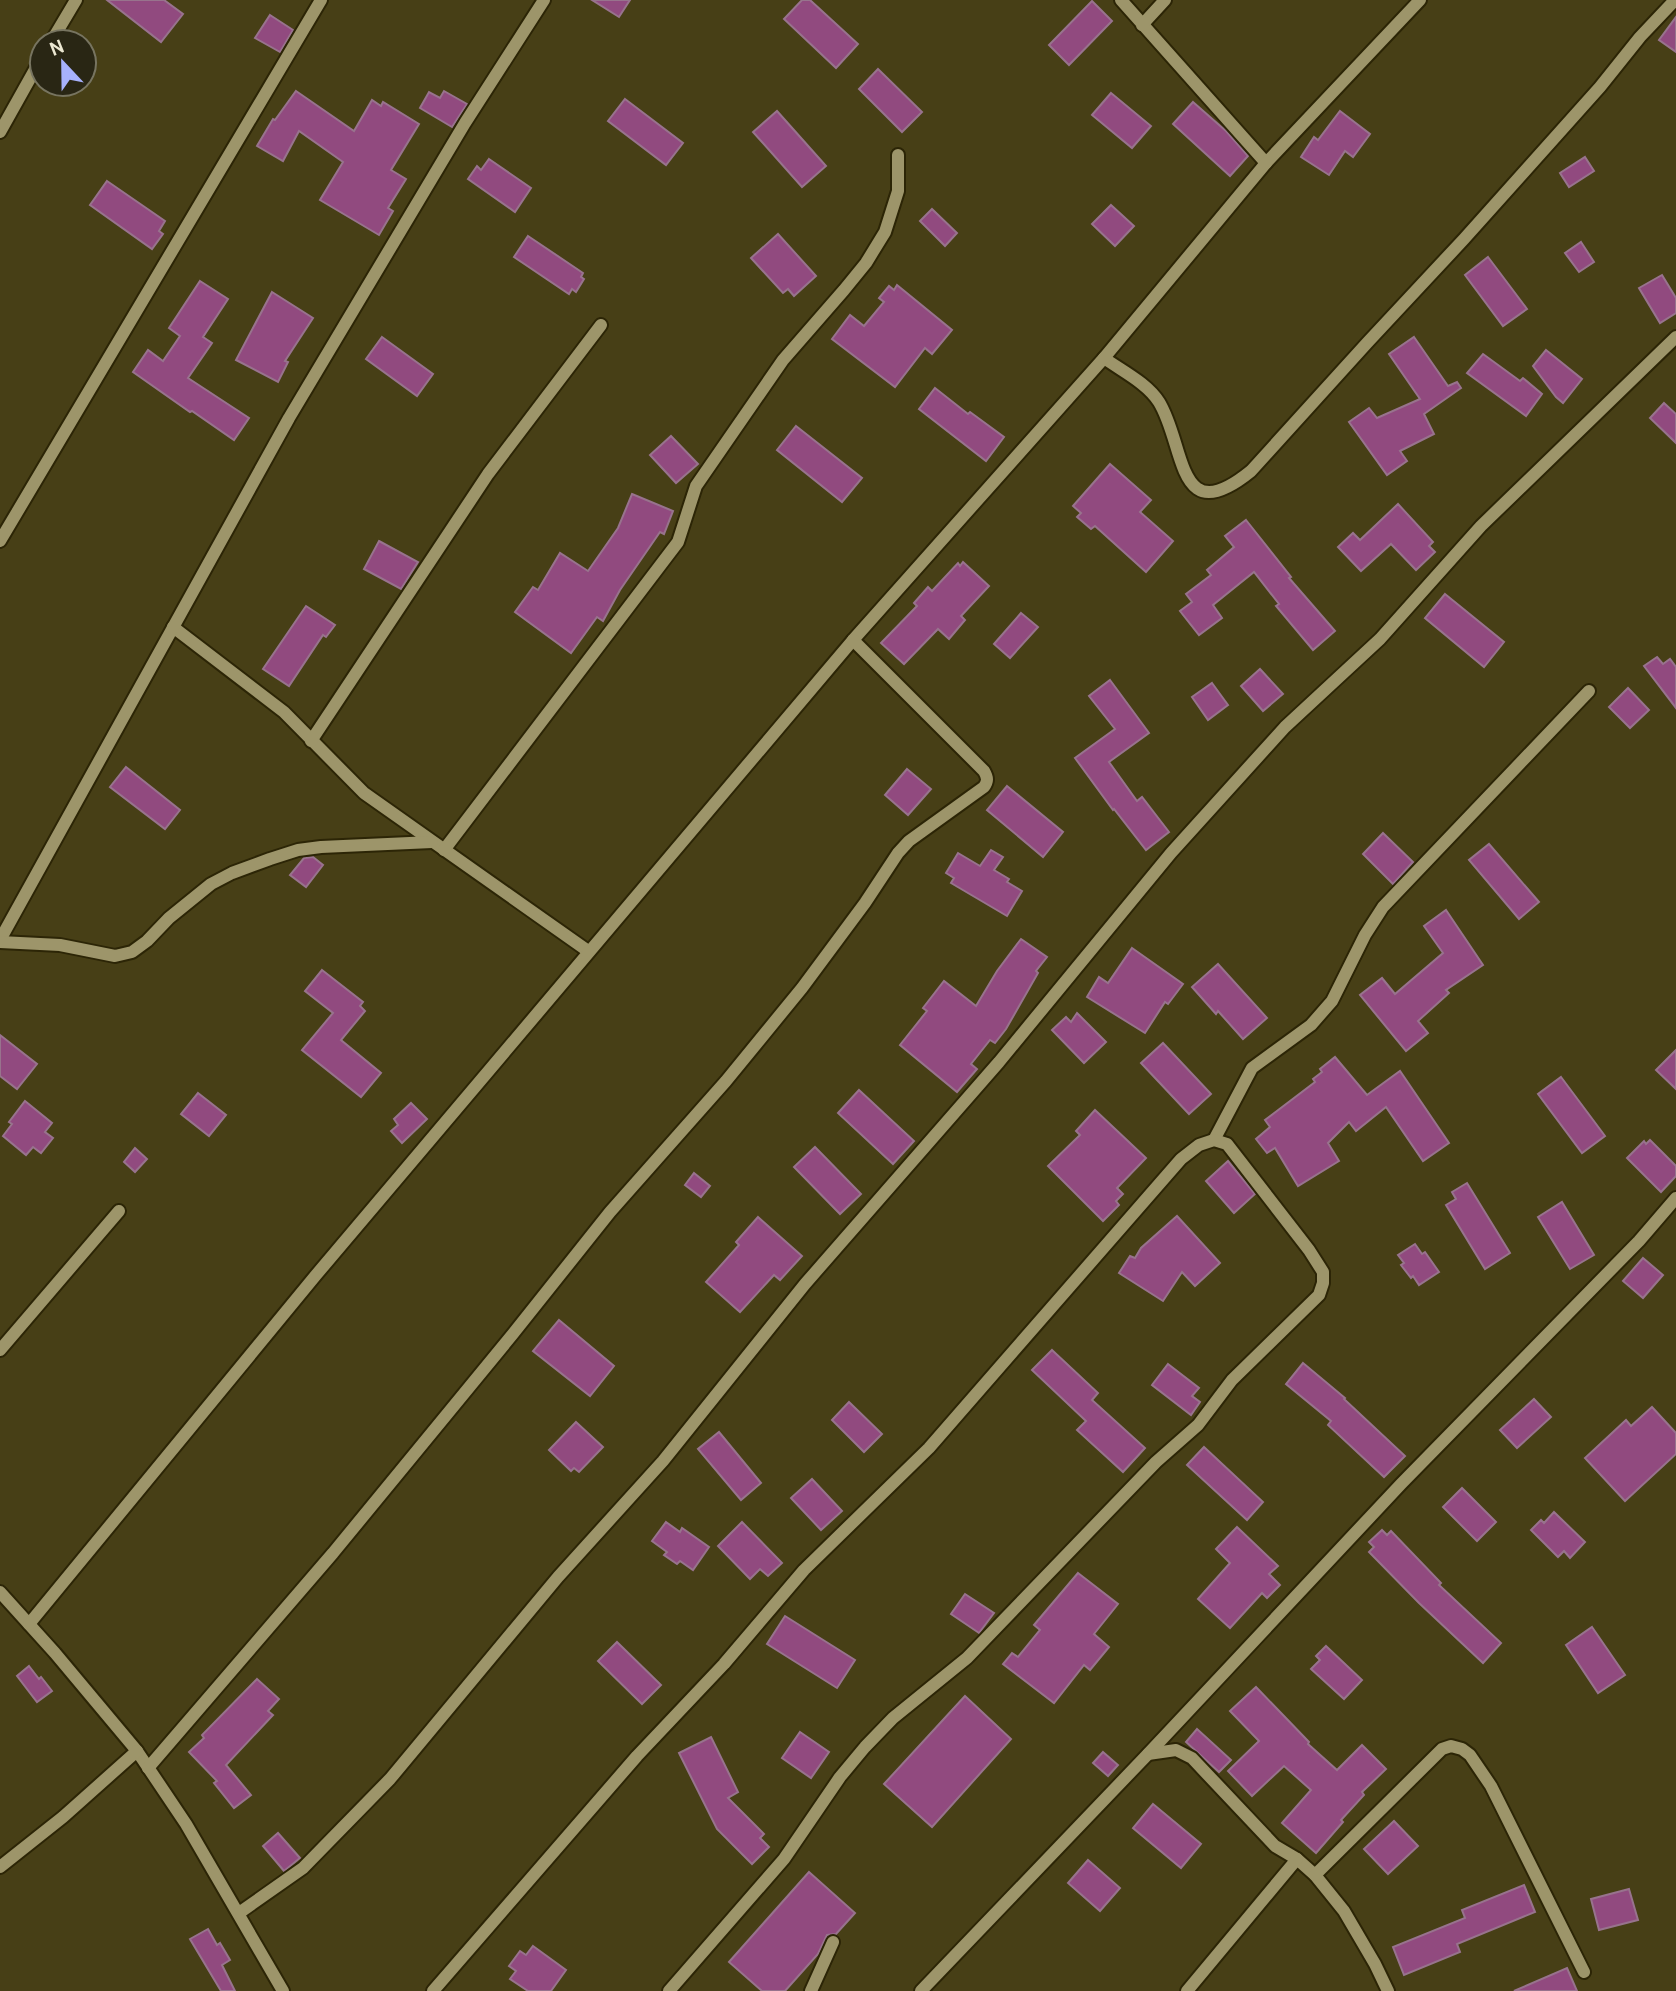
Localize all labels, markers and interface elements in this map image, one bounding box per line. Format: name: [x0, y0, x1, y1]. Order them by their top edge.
north arrow: [28, 28, 98, 98]
text: N: [46, 35, 67, 61]

